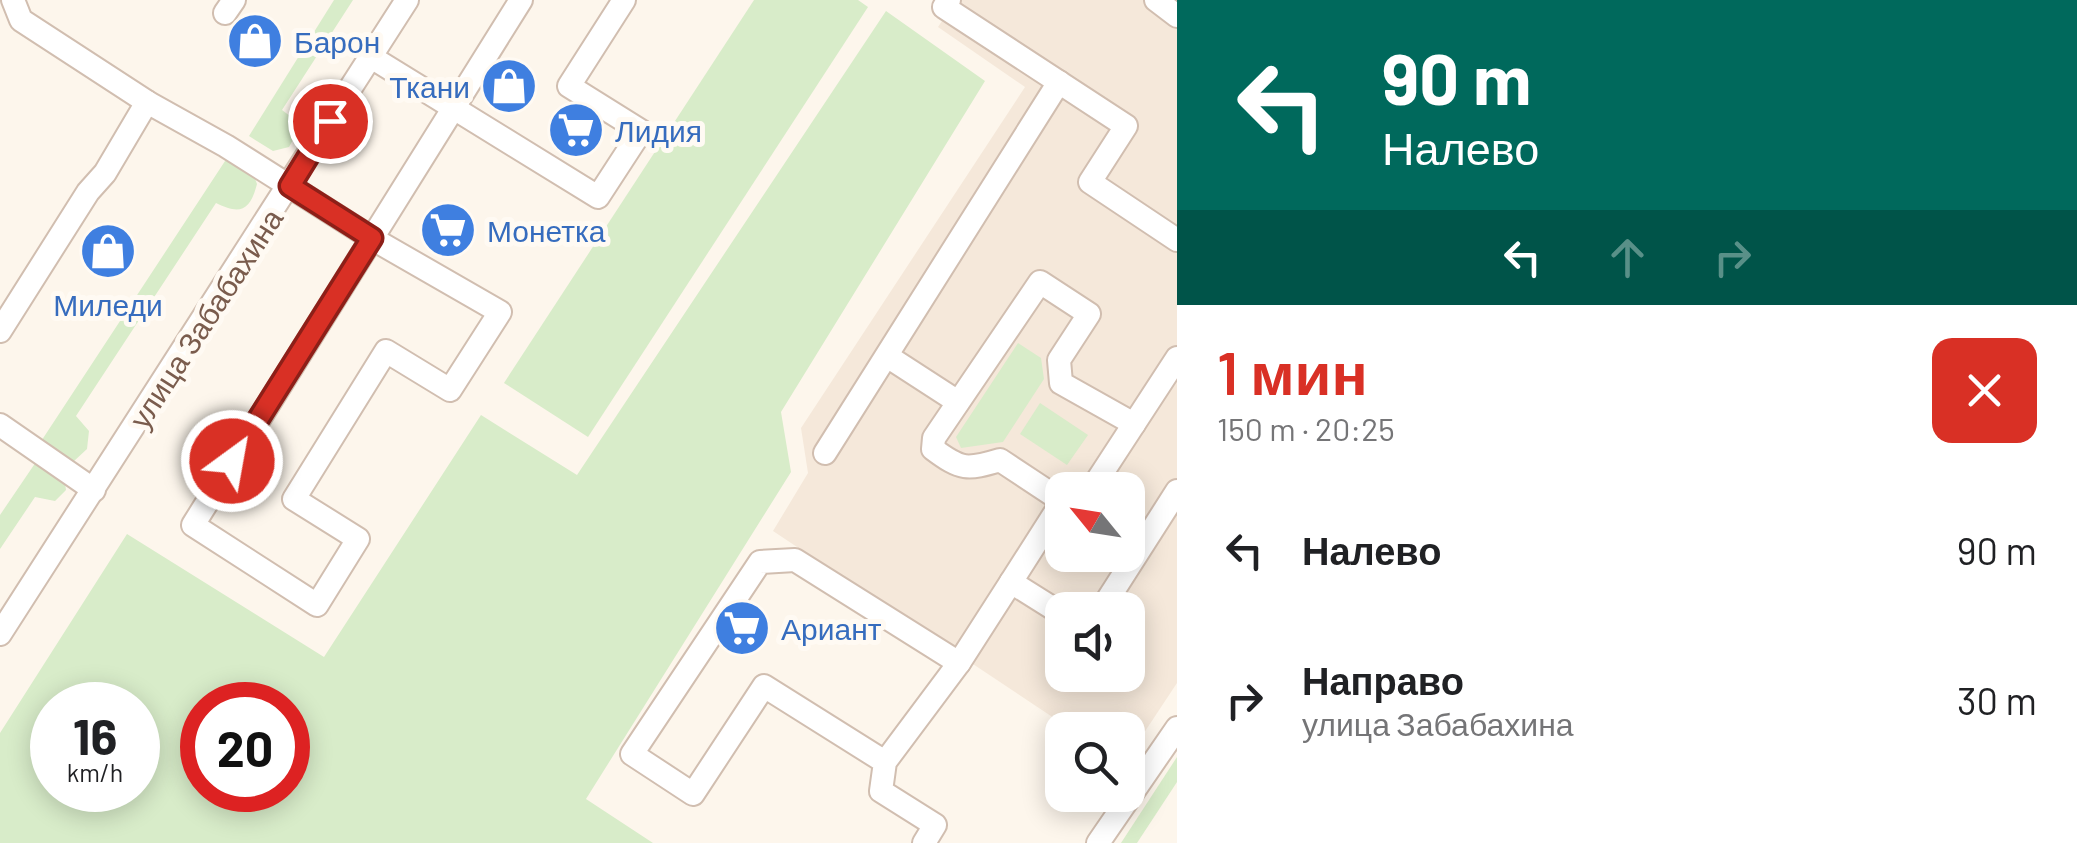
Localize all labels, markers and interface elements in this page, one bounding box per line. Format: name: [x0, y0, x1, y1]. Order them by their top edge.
shop icon: Барон: [225, 11, 285, 71]
place label: Барон: [294, 23, 380, 59]
text: 90 m: [1382, 35, 1532, 119]
icon: left: [1217, 40, 1347, 170]
shop icon: Ткани: [479, 56, 539, 116]
place label: Ткани: [389, 68, 470, 104]
pin: [288, 79, 373, 164]
icon: arrive: [303, 94, 358, 149]
supermarket icon: Лидия: [546, 100, 606, 160]
place label: Лидия: [615, 112, 702, 148]
text: Налево: [1382, 120, 1539, 174]
supermarket icon: Монетка: [418, 200, 478, 260]
street label: улица Забабахина: [121, 201, 290, 435]
place label: Монетка: [487, 212, 606, 248]
shop icon: Миледи: [78, 221, 138, 281]
icon: left: [1495, 230, 1550, 285]
icon: ahead: [1600, 230, 1655, 285]
icon: right: [1705, 230, 1760, 285]
place label: Миледи: [53, 286, 163, 322]
text: 1 мин: [1217, 335, 1368, 407]
button: close: [1932, 338, 2037, 443]
position arrow: [180, 409, 284, 513]
text: 150 m · 20:25: [1217, 409, 1395, 447]
north arrow: [1045, 472, 1145, 572]
map controls: [1045, 472, 1145, 812]
icon: left: [1217, 523, 1272, 578]
text: Налево: [1302, 527, 1441, 573]
text: 90 m: [1957, 527, 2037, 573]
button: sound: [1045, 592, 1145, 692]
supermarket icon: Ариант: [712, 598, 772, 658]
place label: Ариант: [781, 610, 882, 646]
text: Направо: [1302, 657, 1464, 703]
icon: right: [1217, 673, 1272, 728]
text: 30 m: [1957, 677, 2037, 723]
speed limit sign: 20: [180, 682, 310, 812]
text: улица Забабахина: [1302, 704, 1574, 742]
text: 16: [73, 705, 117, 765]
button: search: [1045, 712, 1145, 812]
text: km/h: [67, 757, 123, 787]

